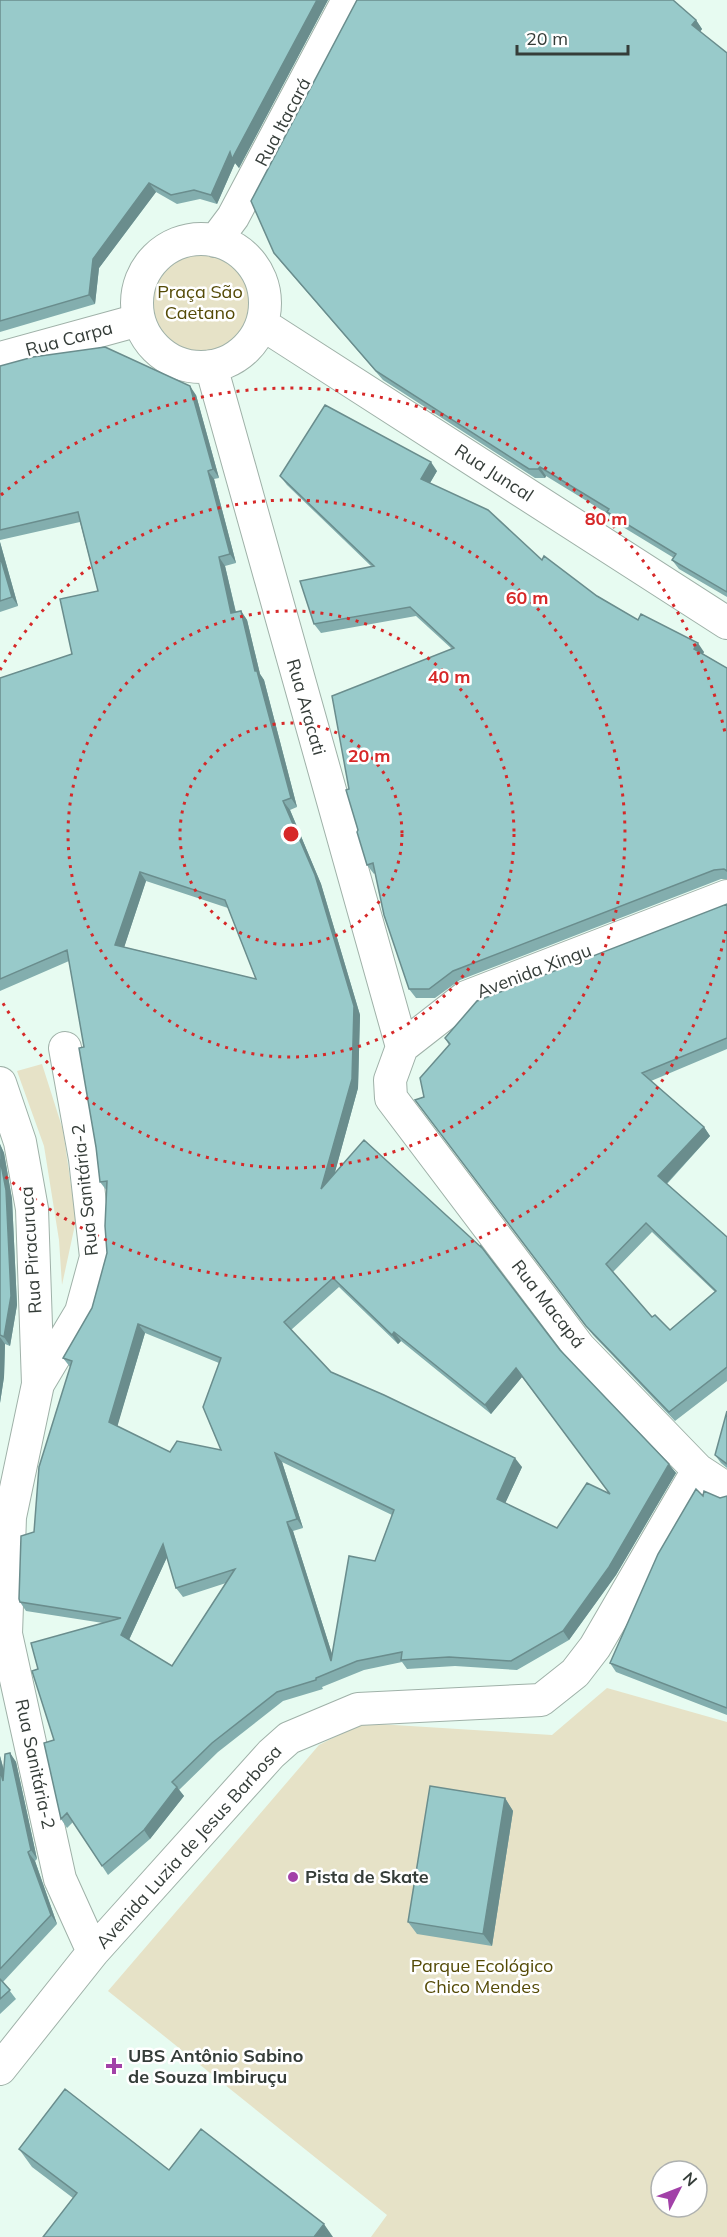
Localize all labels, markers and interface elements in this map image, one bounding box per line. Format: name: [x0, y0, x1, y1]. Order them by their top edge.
scale bar: [517, 18, 628, 56]
text: 20 m: [526, 27, 568, 50]
street label: Rua Itacará: [250, 74, 316, 170]
park label: Praça São Caetano: [157, 280, 243, 324]
street label: Rua Carpa: [23, 316, 115, 361]
street label: Rua Juncal: [451, 439, 538, 506]
text: 80 m: [585, 507, 627, 530]
text: 60 m: [506, 586, 548, 609]
street label: Rua Aracati: [282, 656, 331, 758]
text: 40 m: [428, 665, 470, 688]
text: 20 m: [348, 744, 390, 767]
centre of rings: [281, 824, 301, 844]
street label: Avenida Xingu: [473, 938, 594, 1003]
street label: Rua Sanitária-2: [66, 1123, 103, 1257]
street label: Rua Piracuruca: [15, 1186, 46, 1314]
street label: Rua Macapá: [507, 1255, 590, 1352]
street label: Rua Sanitária-2: [10, 1697, 61, 1831]
street label: Avenida Luzia de Jesus Barbosa: [91, 1740, 286, 1953]
place label: Pista de Skate: [305, 1865, 429, 1888]
marker: Pista de Skate: [286, 1870, 300, 1884]
park label: Parque Ecológico Chico Mendes: [411, 1954, 553, 1998]
place label: UBS Antônio Sabino de Souza Imbiruçu: [128, 2044, 303, 2088]
marker: UBS Antônio Sabino de Souza Imbiruçu: [105, 2057, 123, 2075]
north arrow: [649, 2159, 709, 2219]
text: N: [679, 2168, 702, 2190]

